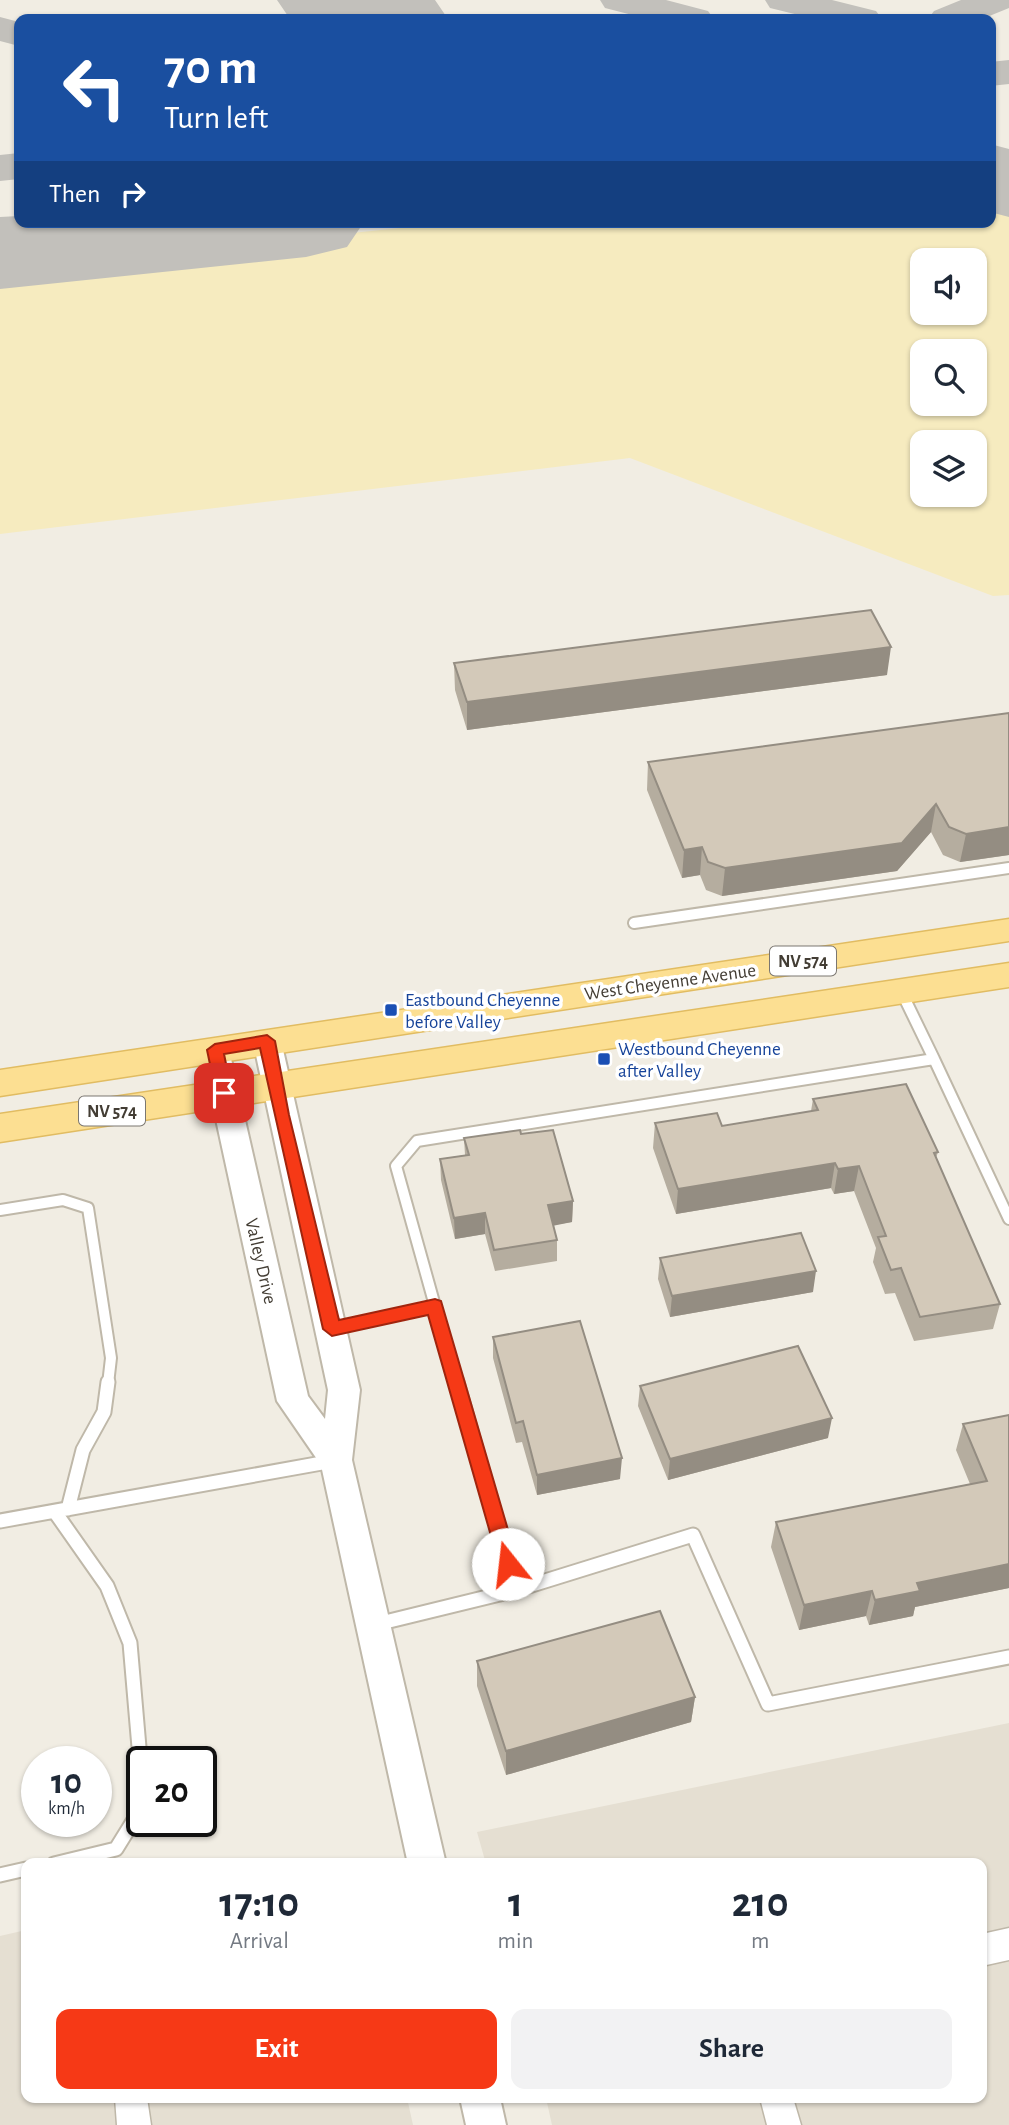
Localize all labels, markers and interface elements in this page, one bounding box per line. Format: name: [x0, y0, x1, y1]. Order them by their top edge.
icon: left: [49, 42, 140, 133]
text: 70 m: [164, 44, 258, 93]
text: Turn left: [164, 102, 268, 134]
icon: right: [114, 175, 152, 213]
text: Then: [49, 181, 100, 207]
map controls: [910, 248, 987, 507]
button: sound: [910, 248, 987, 325]
button: search: [910, 339, 987, 416]
button: layers: [910, 430, 987, 507]
road number: NV 574: [770, 946, 836, 976]
street label: West Cheyenne Avenue: [583, 961, 757, 1004]
place label: Eastbound Cheyenne before Valley: [405, 991, 560, 1032]
marker: Eastbound Cheyenne before Valley: [383, 1002, 399, 1018]
place label: Westbound Cheyenne after Valley: [618, 1040, 781, 1081]
marker: Westbound Cheyenne after Valley: [596, 1051, 612, 1067]
pin: [194, 1063, 254, 1123]
icon: arrive: [205, 1074, 243, 1112]
road number: NV 574: [79, 1096, 145, 1126]
street label: Valley Drive: [241, 1217, 280, 1306]
position arrow: [471, 1527, 545, 1601]
speed limit sign: 20: [126, 1746, 217, 1837]
text: 10: [51, 1765, 82, 1800]
text: km/h: [48, 1800, 85, 1818]
text: 17:10: [219, 1882, 299, 1924]
text: 1: [508, 1882, 523, 1924]
text: 210: [732, 1882, 789, 1924]
text: Arrival: [230, 1930, 289, 1953]
text: min: [498, 1930, 533, 1953]
text: m: [751, 1930, 769, 1953]
button: Exit: [56, 2009, 497, 2089]
button: Share: [511, 2009, 952, 2089]

